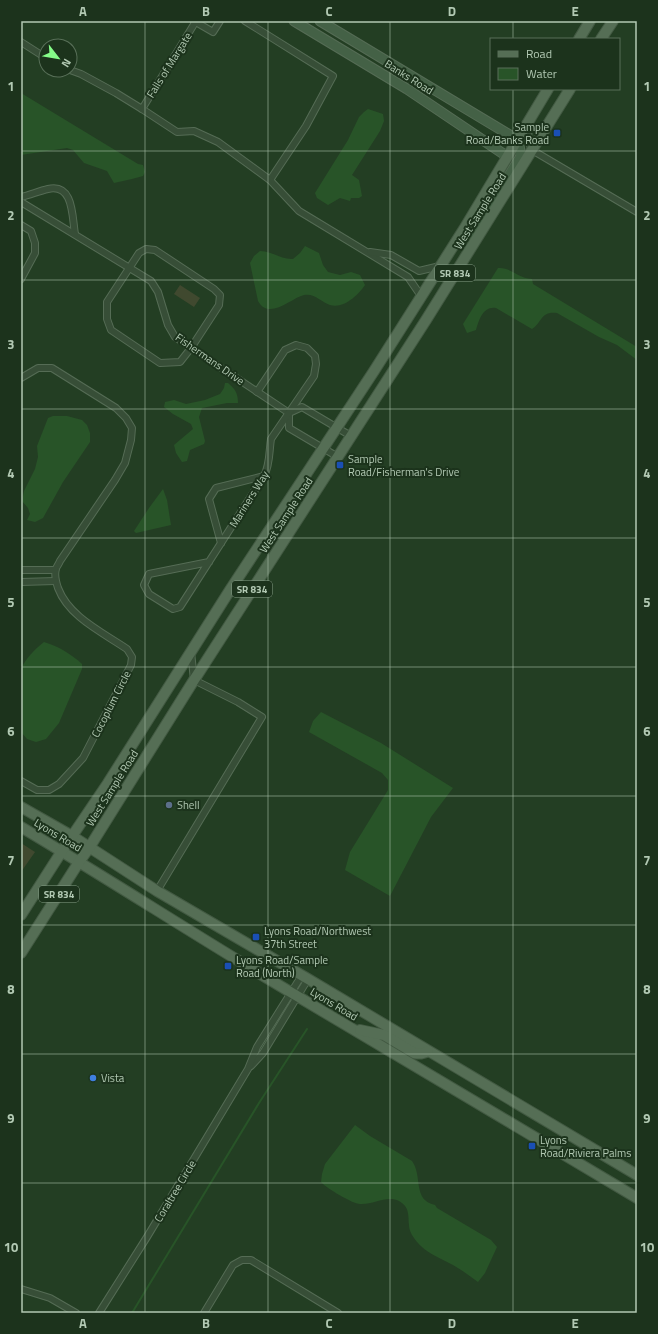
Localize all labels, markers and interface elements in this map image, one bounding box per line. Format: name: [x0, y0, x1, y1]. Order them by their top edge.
text: A: [79, 1, 87, 21]
text: B: [202, 1, 210, 21]
text: C: [325, 1, 333, 21]
text: D: [448, 1, 456, 21]
text: E: [571, 1, 579, 21]
street label: Falls of Margate: [142, 29, 196, 101]
north arrow: [38, 38, 78, 78]
legend: [490, 38, 620, 90]
text: Road: [526, 44, 552, 63]
text: N: [58, 56, 75, 71]
street label: Banks Road: [382, 56, 437, 98]
text: Water: [526, 64, 557, 83]
text: 1: [7, 76, 15, 96]
text: 1: [643, 76, 651, 96]
place label: Sample Road/Banks Road: [466, 119, 549, 148]
marker: Sample Road/Banks Road: [552, 128, 562, 138]
street label: West Sample Road: [450, 170, 510, 252]
text: 2: [7, 205, 15, 225]
text: 2: [643, 205, 651, 225]
road number: SR 834: [435, 265, 475, 281]
street label: Fishermans Drive: [172, 329, 248, 389]
text: 3: [7, 334, 15, 354]
text: 3: [643, 334, 651, 354]
place label: Sample Road/Fisherman's Drive: [348, 451, 460, 480]
marker: Sample Road/Fisherman's Drive: [335, 460, 345, 470]
text: 4: [7, 463, 15, 483]
text: 4: [643, 463, 651, 483]
street label: Mariners Way: [225, 467, 273, 530]
street label: West Sample Road: [256, 474, 317, 556]
road number: SR 834: [232, 581, 272, 597]
text: 5: [7, 592, 15, 612]
text: 5: [643, 592, 651, 612]
street label: Cocoplum Circle: [87, 667, 135, 740]
text: 6: [7, 721, 15, 741]
text: 6: [643, 721, 651, 741]
street label: West Sample Road: [82, 747, 142, 829]
place label: Shell: [177, 797, 200, 813]
marker: Shell: [164, 800, 174, 810]
street label: Lyons Road: [31, 814, 85, 856]
text: 7: [7, 850, 15, 870]
text: 7: [643, 850, 651, 870]
road number: SR 834: [39, 886, 79, 902]
place label: Lyons Road/Northwest 37th Street: [264, 923, 371, 952]
marker: Lyons Road/Northwest 37th Street: [251, 932, 261, 942]
place label: Lyons Road/Sample Road (North): [236, 952, 329, 981]
marker: Lyons Road/Sample Road (North): [223, 961, 233, 971]
text: 8: [7, 979, 15, 999]
text: 8: [643, 979, 651, 999]
street label: Lyons Road: [307, 983, 361, 1025]
place label: Vista: [101, 1070, 125, 1086]
marker: Vista: [88, 1073, 98, 1083]
text: 9: [7, 1108, 15, 1128]
text: 9: [643, 1108, 651, 1128]
place label: Lyons Road/Riviera Palms: [540, 1132, 631, 1161]
marker: Lyons Road/Riviera Palms: [527, 1141, 537, 1151]
street label: Coraltree Circle: [150, 1157, 200, 1225]
text: 10: [4, 1237, 18, 1257]
text: 10: [640, 1237, 654, 1257]
text: A: [79, 1313, 87, 1333]
text: B: [202, 1313, 210, 1333]
text: C: [325, 1313, 333, 1333]
text: D: [448, 1313, 456, 1333]
text: E: [571, 1313, 579, 1333]

